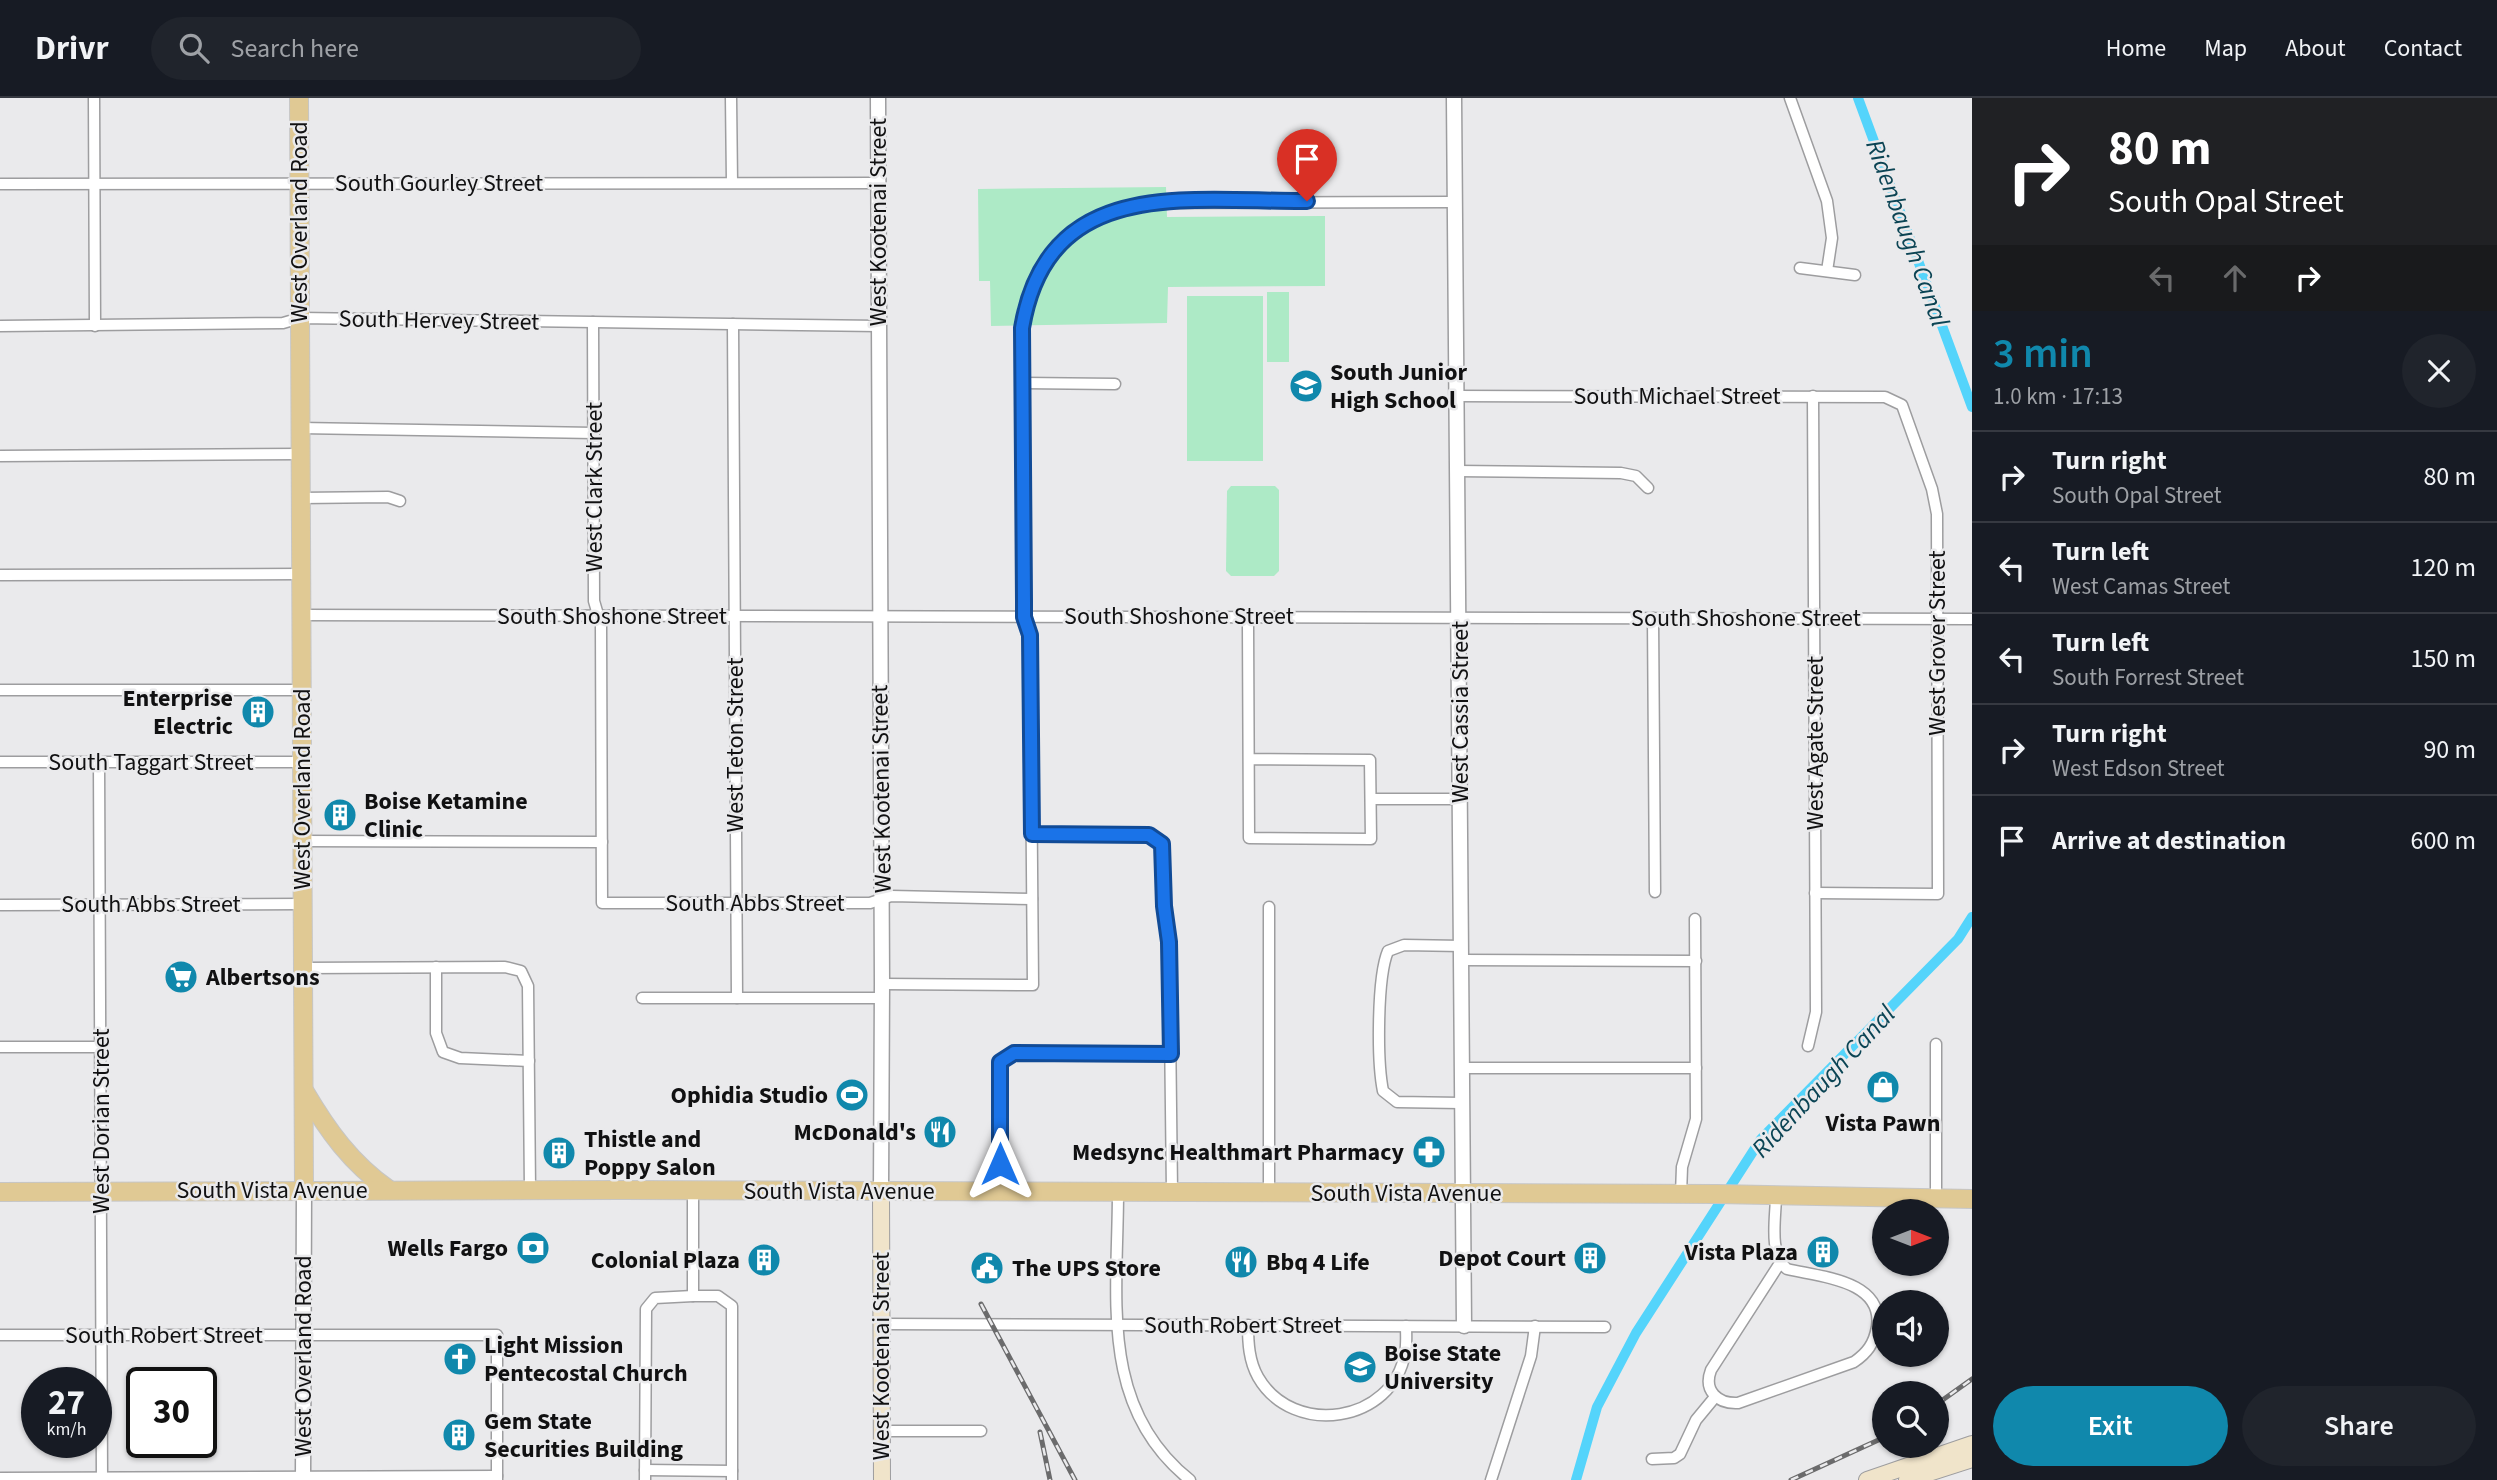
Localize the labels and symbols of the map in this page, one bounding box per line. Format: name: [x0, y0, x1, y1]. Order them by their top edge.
street label: West Kootenai Street: [861, 118, 896, 326]
street label: West Overland Road: [282, 121, 317, 323]
pin: [1277, 129, 1337, 201]
water label: Ridenbaugh Canal: [1856, 134, 1959, 333]
street label: South Gourley Street: [335, 166, 543, 201]
street label: South Hervey Street: [338, 301, 540, 340]
place label: South Junior High School: [1330, 355, 1468, 418]
school or university icon: South Junior High School: [1287, 367, 1325, 405]
street label: South Michael Street: [1573, 379, 1781, 414]
street label: West Clark Street: [577, 402, 612, 572]
street label: West Grover Street: [1920, 550, 1955, 736]
street label: South Shoshone Street: [497, 599, 727, 634]
street label: South Shoshone Street: [1064, 599, 1294, 634]
street label: South Shoshone Street: [1631, 601, 1861, 636]
street label: West Cassia Street: [1443, 621, 1478, 803]
street label: West Agate Street: [1798, 656, 1833, 830]
street label: West Teton Street: [718, 657, 753, 833]
place label: Enterprise Electric: [122, 681, 233, 744]
street label: West Kootenai Street: [862, 685, 901, 893]
street label: West Overland Road: [285, 688, 320, 890]
building icon: Enterprise Electric: [239, 693, 277, 731]
street label: South Taggart Street: [48, 745, 254, 780]
place label: Boise Ketamine Clinic: [364, 784, 528, 847]
building icon: Boise Ketamine Clinic: [321, 796, 359, 834]
street label: South Abbs Street: [665, 886, 845, 921]
street label: South Abbs Street: [61, 887, 241, 922]
supermarket icon: Albertsons: [162, 958, 200, 996]
place label: Albertsons: [205, 960, 320, 995]
water label: Ridenbaugh Canal: [1743, 996, 1904, 1166]
street label: West Dorian Street: [84, 1028, 119, 1214]
shop icon: Vista Pawn: [1864, 1068, 1902, 1106]
sports icon: Ophidia Studio: [833, 1076, 871, 1114]
place label: Ophidia Studio: [670, 1078, 828, 1113]
place label: Vista Pawn: [1825, 1106, 1940, 1141]
restaurant icon: McDonald's: [921, 1113, 959, 1151]
place label: McDonald's: [794, 1115, 916, 1150]
place label: Thistle and Poppy Salon: [584, 1122, 716, 1185]
position arrow: [963, 1127, 1037, 1201]
pharmacy icon: Medsync Healthmart Pharmacy: [1410, 1133, 1448, 1171]
building icon: Thistle and Poppy Salon: [540, 1134, 578, 1172]
place label: Medsync Healthmart Pharmacy: [1072, 1135, 1404, 1170]
street label: South Vista Avenue: [176, 1173, 368, 1208]
street label: South Vista Avenue: [743, 1174, 935, 1209]
street label: South Vista Avenue: [1310, 1176, 1502, 1211]
north arrow: [1872, 1199, 1950, 1276]
bank icon: Wells Fargo: [514, 1229, 552, 1267]
place label: Wells Fargo: [388, 1231, 508, 1266]
building icon: Vista Plaza: [1804, 1233, 1842, 1271]
place label: Vista Plaza: [1684, 1235, 1798, 1270]
building icon: Depot Court: [1571, 1239, 1609, 1277]
building icon: Colonial Plaza: [745, 1241, 783, 1279]
place label: Depot Court: [1438, 1241, 1566, 1276]
place label: Colonial Plaza: [591, 1243, 740, 1278]
restaurant icon: Bbq 4 Life: [1222, 1243, 1260, 1281]
place label: Bbq 4 Life: [1266, 1245, 1370, 1280]
public building icon: The UPS Store: [968, 1249, 1006, 1287]
place label: The UPS Store: [1012, 1251, 1161, 1286]
street label: West Kootenai Street: [864, 1252, 899, 1460]
street label: West Overland Road: [286, 1255, 321, 1457]
street label: South Robert Street: [1144, 1308, 1342, 1343]
street label: South Robert Street: [65, 1318, 263, 1353]
place label: Light Mission Pentecostal Church: [484, 1328, 688, 1391]
place label: Boise State University: [1384, 1336, 1501, 1399]
church icon: Light Mission Pentecostal Church: [441, 1340, 479, 1378]
school or university icon: Boise State University: [1341, 1348, 1379, 1386]
speed limit sign: 30: [126, 1367, 217, 1458]
place label: Gem State Securities Building: [484, 1404, 683, 1467]
building icon: Gem State Securities Building: [440, 1416, 478, 1454]

